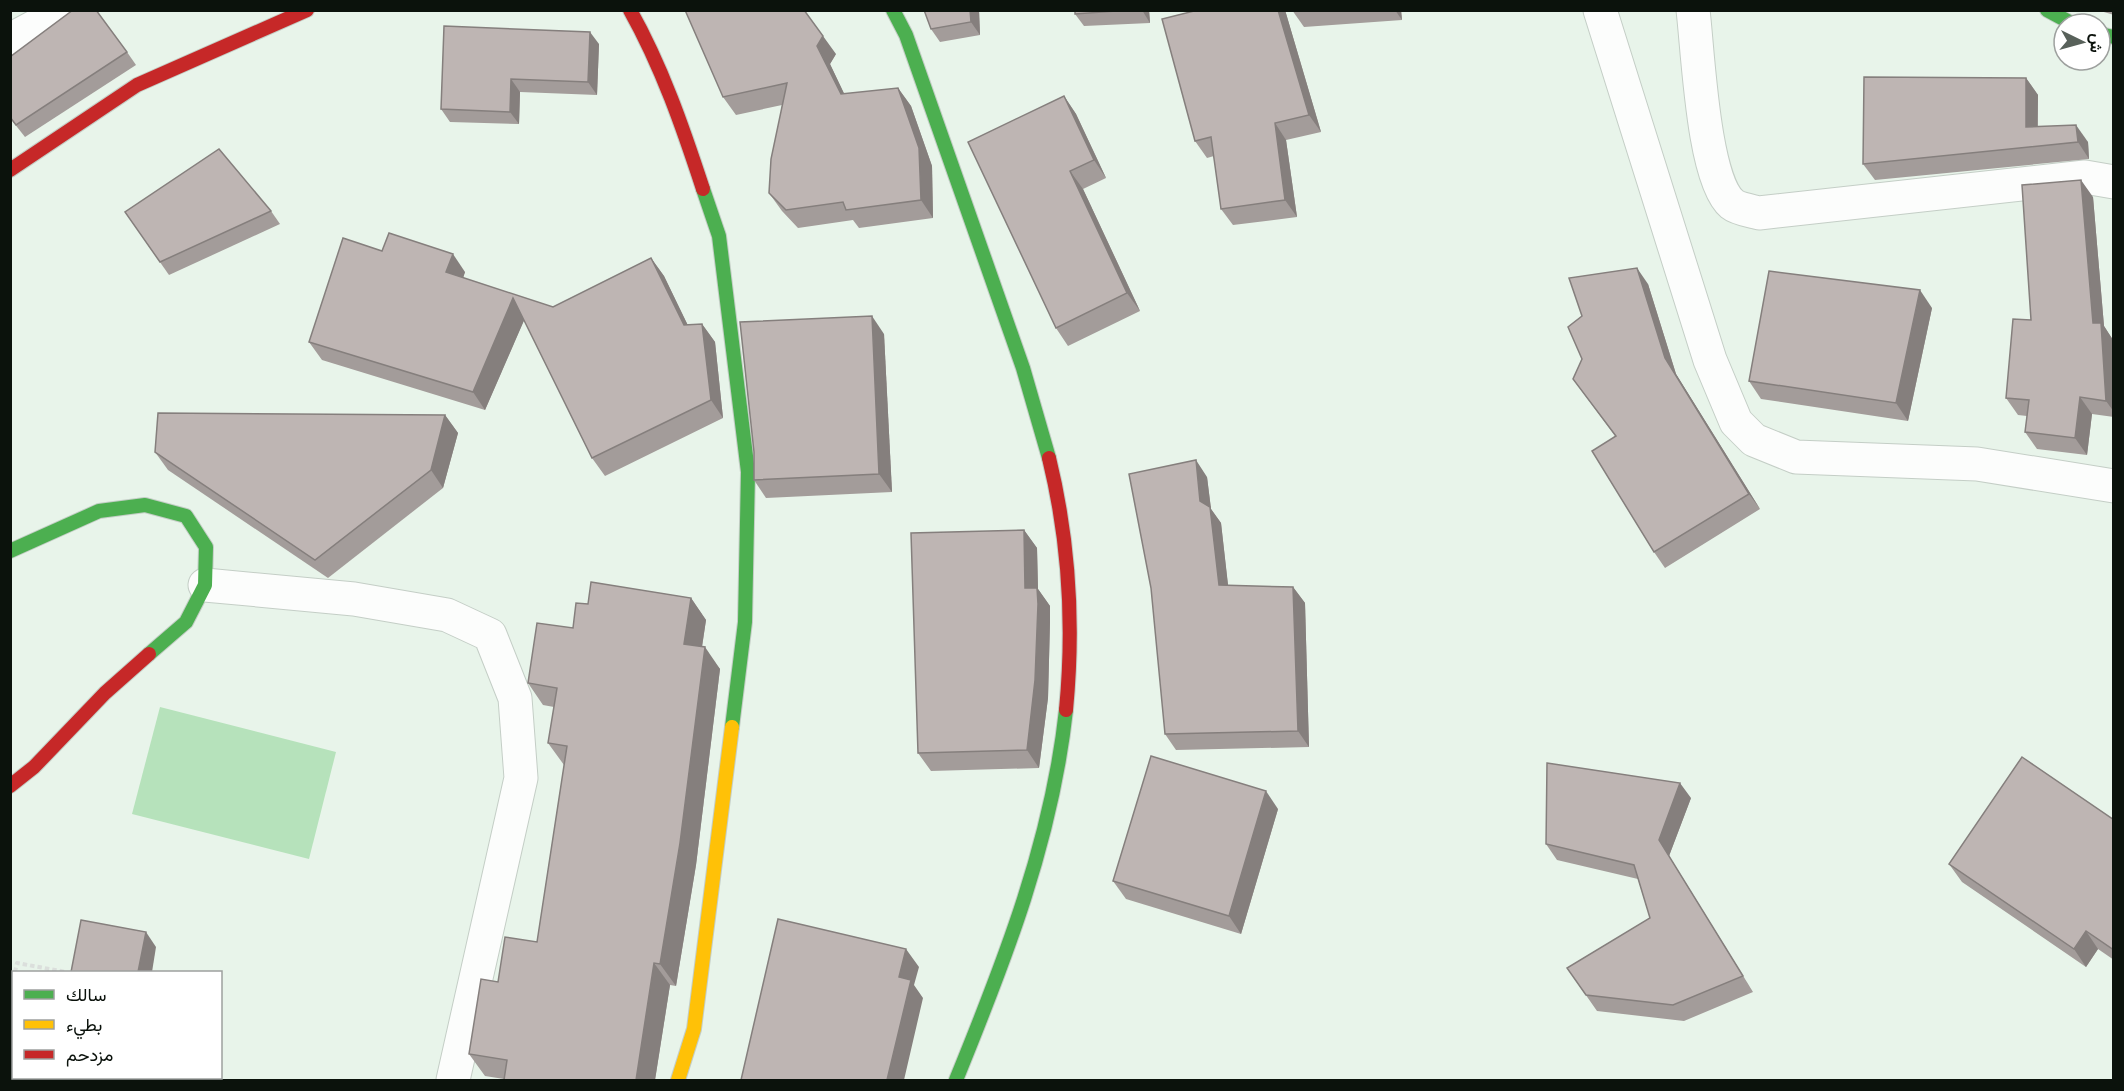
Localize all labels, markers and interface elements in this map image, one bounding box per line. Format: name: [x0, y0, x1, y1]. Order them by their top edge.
north arrow: [2052, 12, 2112, 72]
text: ش: [2086, 33, 2107, 54]
legend: [12, 971, 222, 1079]
text: سالك: [66, 984, 106, 1005]
text: بطيء: [66, 1014, 102, 1040]
text: مزدحم: [66, 1044, 113, 1067]

